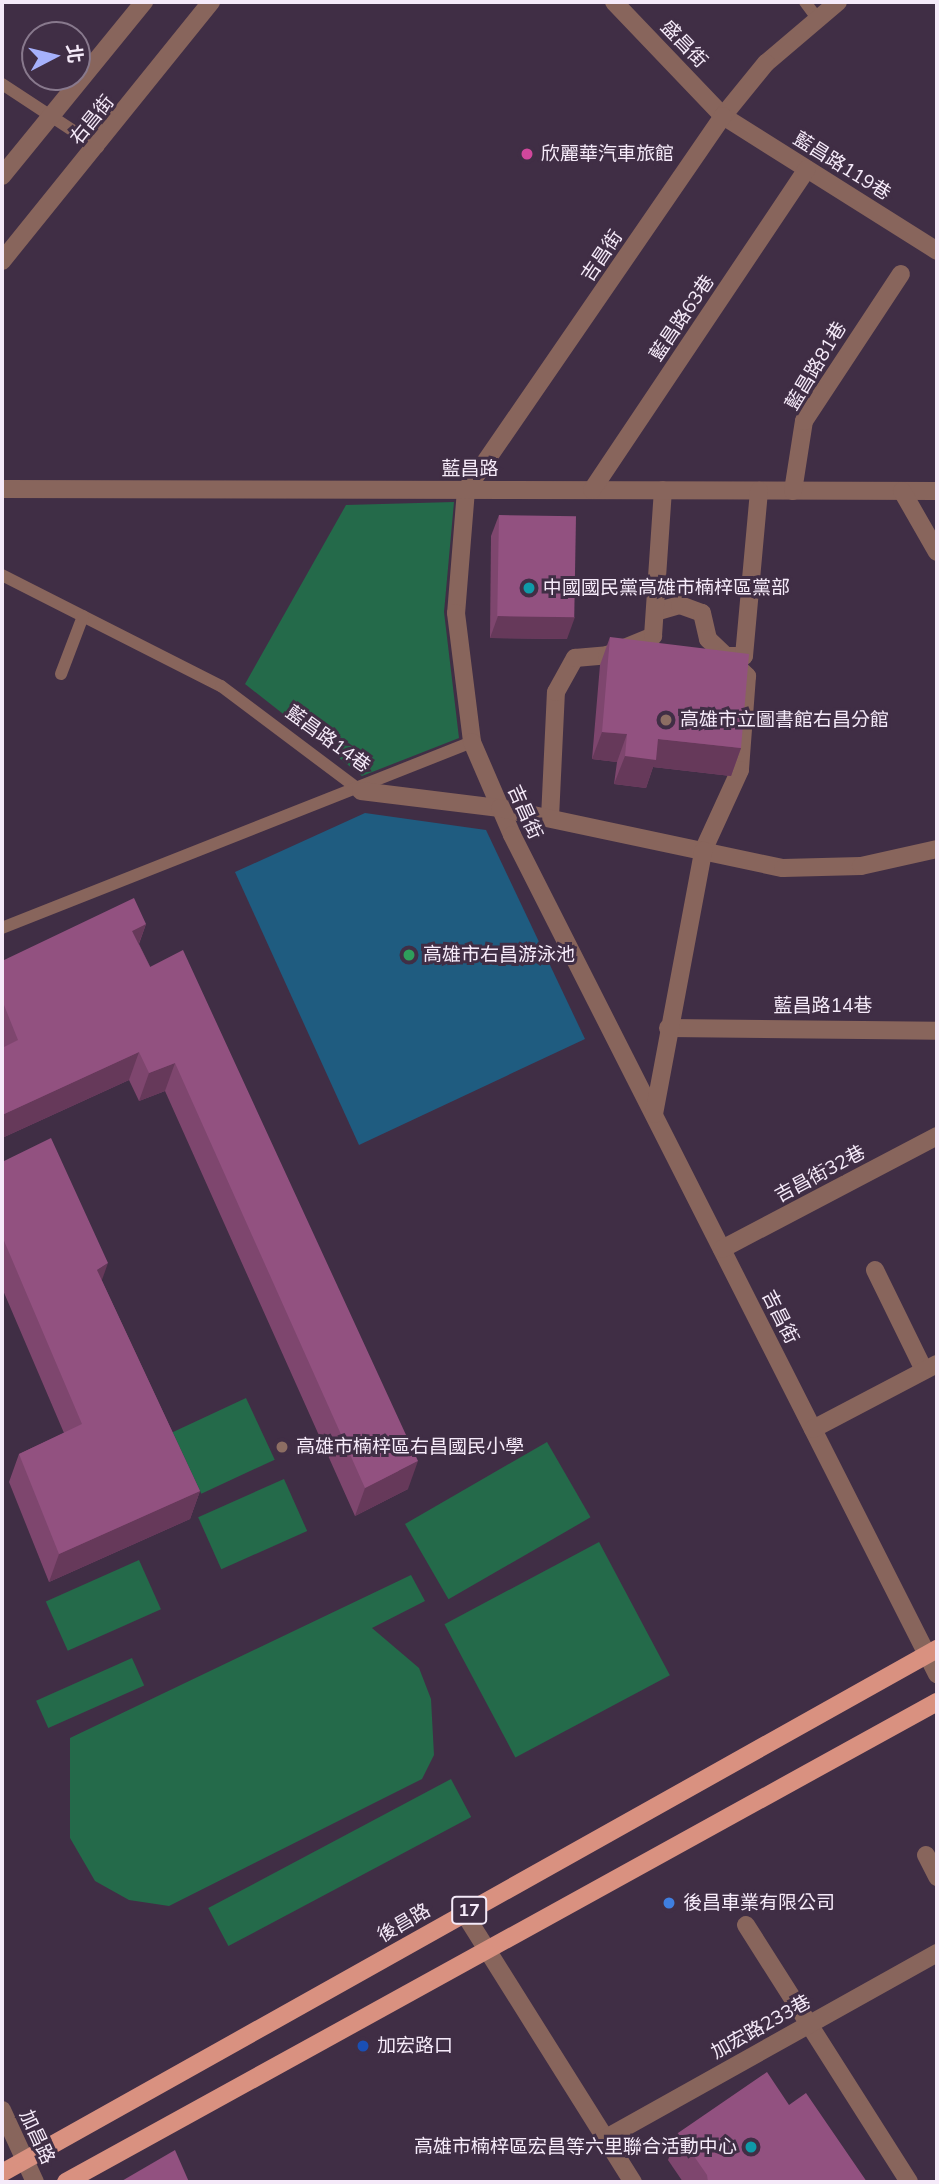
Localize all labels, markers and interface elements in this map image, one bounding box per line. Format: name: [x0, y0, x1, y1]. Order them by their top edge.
street label: 盛昌街: [656, 16, 712, 72]
north arrow: [21, 21, 91, 91]
text: 北: [62, 43, 88, 65]
street label: 右昌街: [65, 91, 119, 149]
street label: 藍昌路119巷: [789, 127, 895, 205]
place label: 欣麗華汽車旅館: [541, 143, 674, 165]
marker: 欣麗華汽車旅館: [519, 146, 535, 162]
street label: 吉昌街: [577, 226, 627, 286]
street label: 藍昌路63巷: [645, 271, 719, 365]
street label: 藍昌路81巷: [781, 318, 851, 414]
street label: 藍昌路: [442, 458, 498, 480]
place label: 中國國民黨高雄市楠梓區黨部: [543, 577, 790, 599]
marker: 中國國民黨高雄市楠梓區黨部: [521, 580, 537, 596]
street label: 藍昌路14巷: [281, 701, 375, 777]
place label: 高雄市立圖書館右昌分館: [680, 709, 889, 731]
marker: 高雄市立圖書館右昌分館: [658, 712, 674, 728]
street label: 吉昌街: [503, 781, 547, 843]
place label: 高雄市右昌游泳池: [423, 944, 575, 966]
marker: 高雄市右昌游泳池: [401, 947, 417, 963]
street label: 藍昌路14巷: [774, 995, 872, 1017]
street label: 吉昌街32巷: [771, 1141, 869, 1207]
street label: 吉昌街: [757, 1286, 803, 1348]
place label: 高雄市楠梓區右昌國民小學: [296, 1436, 524, 1458]
marker: 高雄市楠梓區右昌國民小學: [274, 1439, 290, 1455]
place label: 後昌車業有限公司: [683, 1892, 835, 1914]
marker: 後昌車業有限公司: [661, 1895, 677, 1911]
road number: 17: [450, 1896, 488, 1924]
street label: 後昌路: [374, 1899, 434, 1947]
street label: 加宏路233巷: [707, 1990, 815, 2064]
place label: 加宏路口: [377, 2035, 453, 2057]
marker: 加宏路口: [355, 2038, 371, 2054]
street label: 加昌路: [15, 2106, 59, 2168]
place label: 高雄市楠梓區宏昌等六里聯合活動中心: [414, 2136, 737, 2158]
marker: 高雄市楠梓區宏昌等六里聯合活動中心: [743, 2139, 759, 2155]

